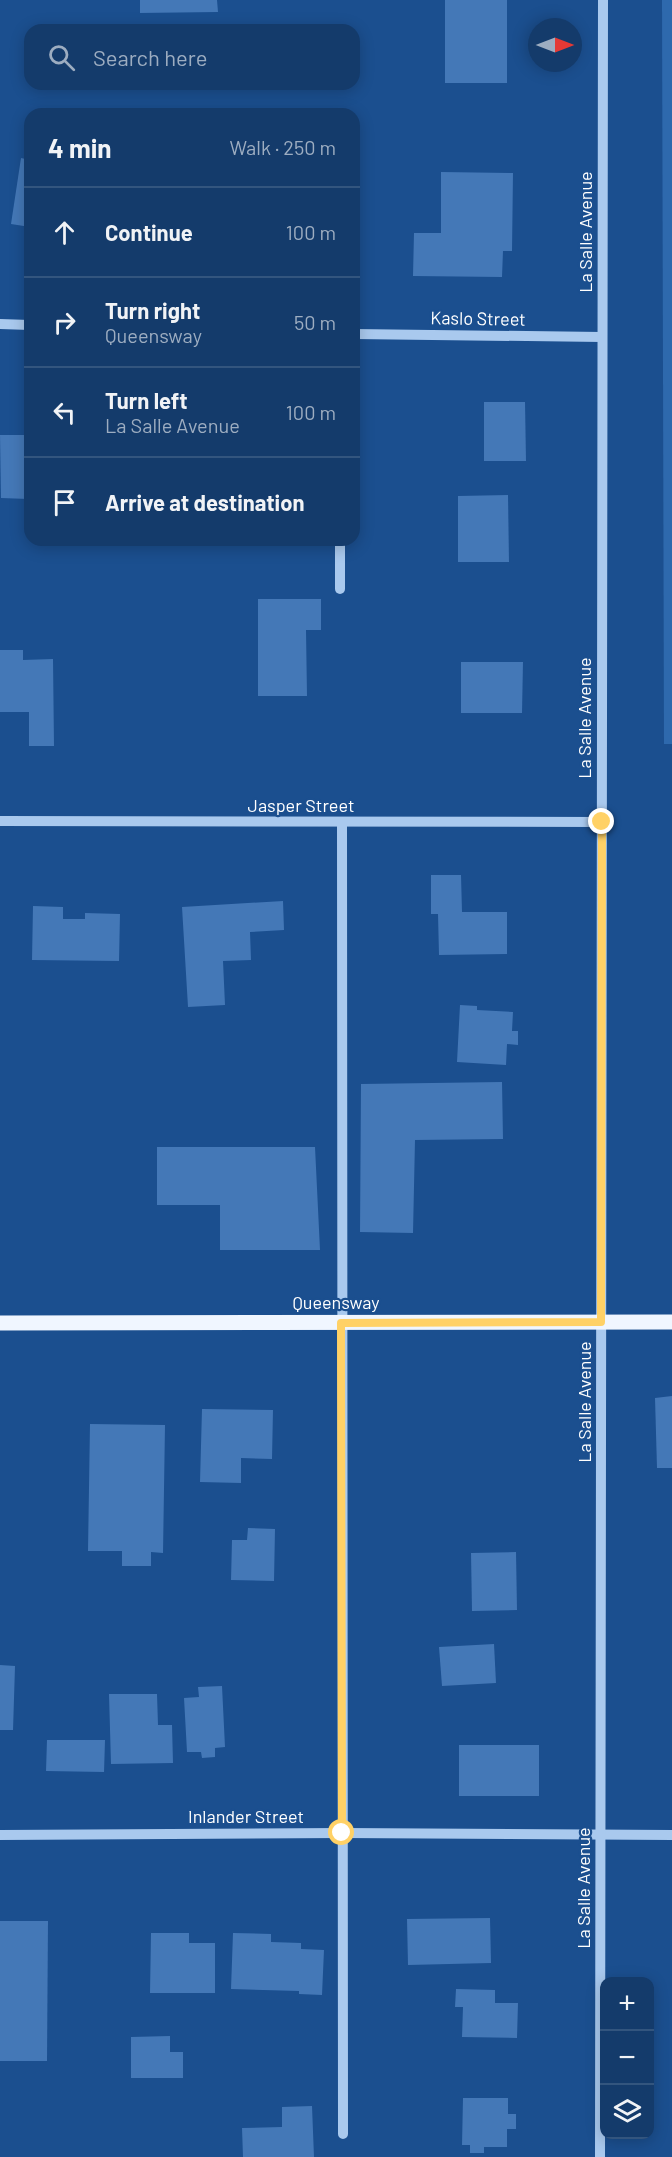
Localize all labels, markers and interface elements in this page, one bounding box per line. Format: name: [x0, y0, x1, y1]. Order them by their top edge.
north arrow: [528, 18, 582, 72]
search box: [24, 24, 360, 90]
icon: search: [45, 41, 78, 74]
text: Search here: [93, 44, 207, 70]
text: 4 min: [48, 132, 112, 163]
text: Walk · 250 m: [230, 135, 336, 159]
street label: La Salle Avenue: [574, 171, 596, 293]
icon: ahead: [48, 216, 81, 249]
text: Continue: [105, 219, 193, 245]
text: 100 m: [286, 220, 336, 244]
text: Turn right: [105, 297, 200, 323]
icon: right: [48, 306, 81, 339]
street label: Kaslo Street: [430, 306, 526, 330]
text: 50 m: [294, 310, 336, 334]
text: Queensway: [105, 323, 202, 347]
text: Turn left: [105, 387, 188, 413]
icon: left: [48, 396, 81, 429]
text: 100 m: [286, 400, 336, 424]
text: La Salle Avenue: [105, 413, 240, 437]
icon: arrive: [48, 486, 81, 519]
text: Arrive at destination: [105, 489, 304, 515]
street label: La Salle Avenue: [573, 657, 595, 779]
street label: Jasper Street: [248, 794, 354, 816]
route end: [588, 808, 614, 834]
street label: Queensway: [292, 1291, 380, 1313]
street label: La Salle Avenue: [573, 1341, 595, 1463]
street label: Inlander Street: [188, 1805, 304, 1827]
route start: [328, 1819, 354, 1845]
street label: La Salle Avenue: [572, 1827, 594, 1949]
map controls: [600, 1977, 654, 2139]
button: +: [600, 1977, 654, 2031]
button: −: [600, 2031, 654, 2085]
button: layers: [600, 2085, 654, 2139]

